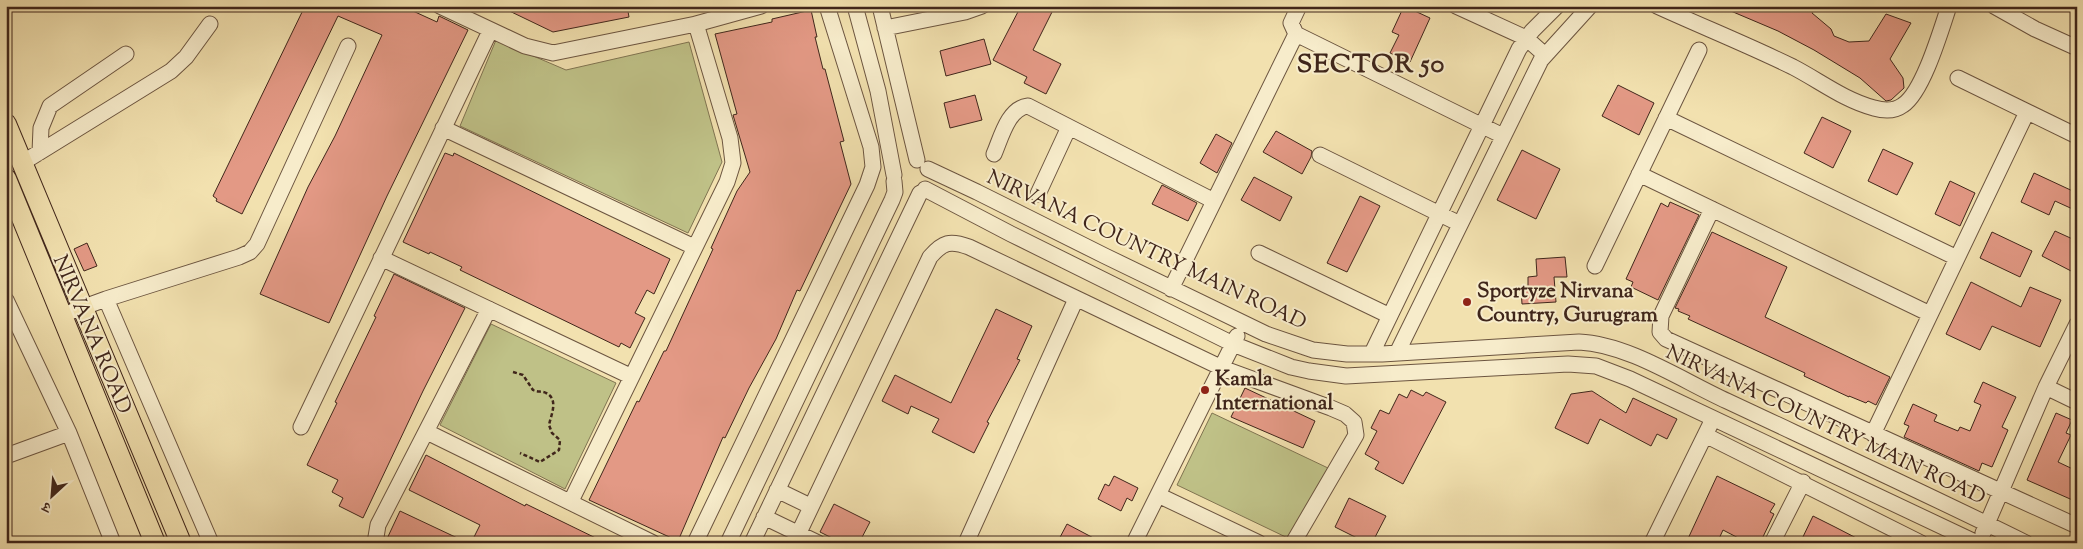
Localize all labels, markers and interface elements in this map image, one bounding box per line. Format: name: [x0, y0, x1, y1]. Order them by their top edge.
district label: SECTOR 50: [1297, 47, 1445, 84]
street label: NIRVANA COUNTRY MAIN ROAD: [981, 163, 1311, 338]
street label: NIRVANA ROAD: [44, 251, 138, 419]
place label: Sportyze Nirvana Country, Gurugram: [1477, 277, 1658, 331]
marker: Sportyze Nirvana Country, Gurugram: [1461, 296, 1473, 308]
street label: NIRVANA COUNTRY MAIN ROAD: [1660, 338, 1990, 513]
place label: Kamla International: [1215, 365, 1333, 419]
marker: Kamla International: [1199, 384, 1211, 396]
north arrow: [28, 472, 78, 522]
text: उ: [39, 495, 56, 517]

